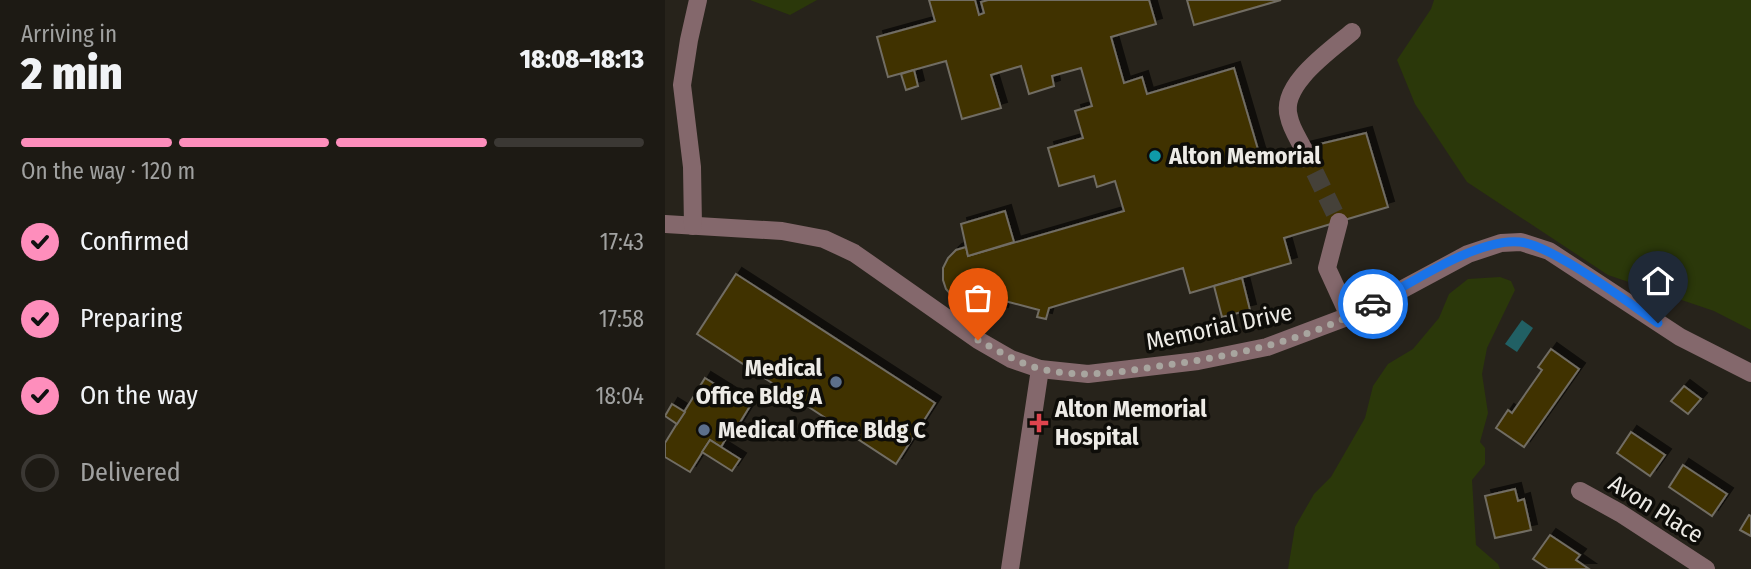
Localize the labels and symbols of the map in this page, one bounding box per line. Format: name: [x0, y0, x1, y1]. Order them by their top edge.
place label: Alton Memorial: [1168, 142, 1321, 170]
marker: Alton Memorial: [1147, 148, 1163, 164]
pin: [1628, 251, 1688, 323]
pin: [948, 268, 1008, 340]
courier: [1338, 269, 1408, 339]
street label: Memorial Drive: [1143, 298, 1295, 356]
place label: Medical Office Bldg A: [696, 354, 823, 410]
marker: Medical Office Bldg A: [828, 374, 844, 390]
place label: Alton Memorial Hospital: [1054, 395, 1207, 451]
marker: Alton Memorial Hospital: [1029, 413, 1049, 433]
place label: Medical Office Bldg C: [718, 416, 926, 444]
marker: Medical Office Bldg C: [696, 422, 712, 438]
street label: Avon Place: [1604, 469, 1708, 549]

